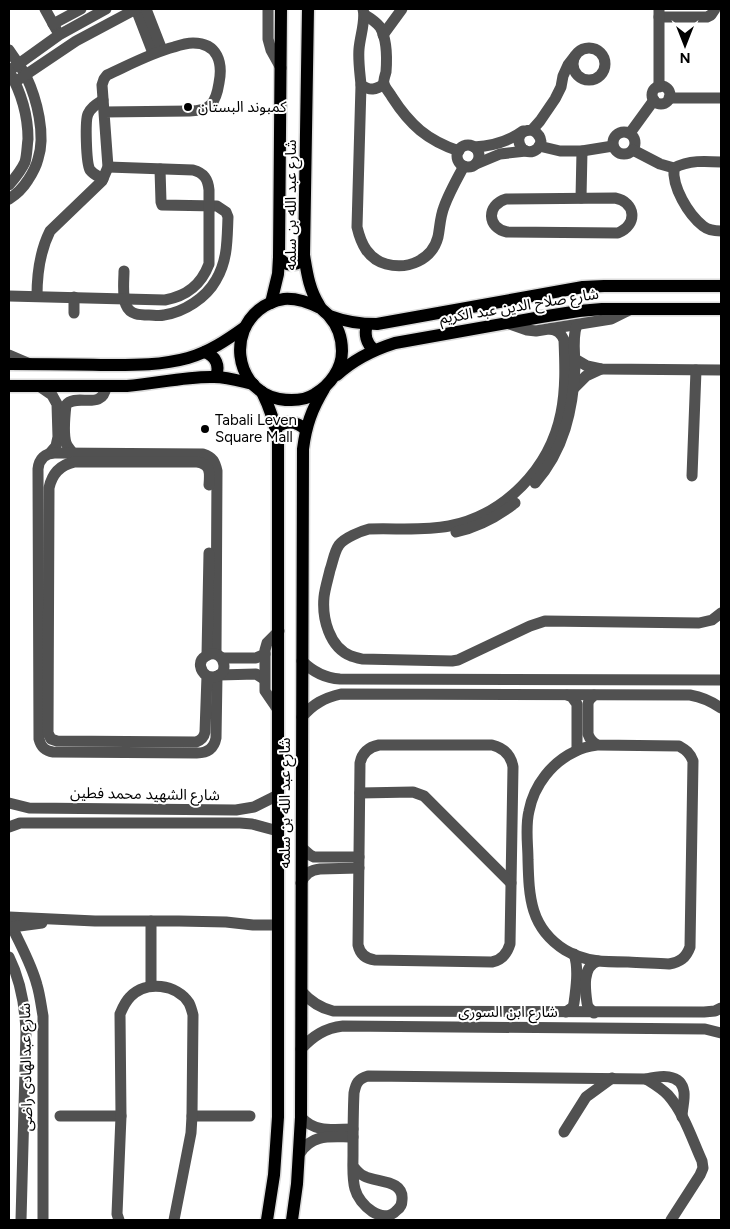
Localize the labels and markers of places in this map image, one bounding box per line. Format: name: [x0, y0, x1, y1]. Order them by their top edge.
place label: كمبوند البستان: [198, 98, 287, 116]
marker: كمبوند البستان: [182, 101, 194, 113]
place label: Tabali Leven Square Mall: [215, 411, 297, 446]
marker: Tabali Leven Square Mall: [199, 423, 211, 435]

